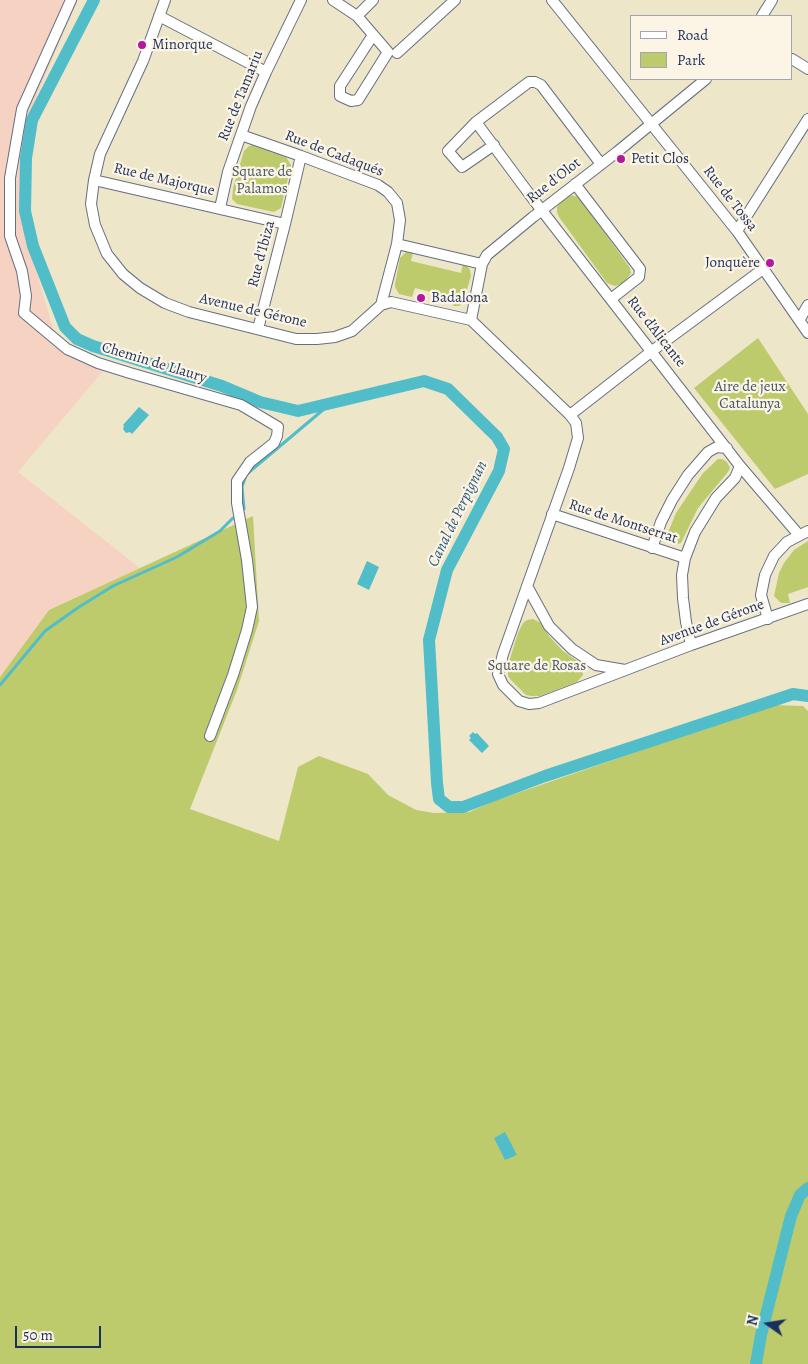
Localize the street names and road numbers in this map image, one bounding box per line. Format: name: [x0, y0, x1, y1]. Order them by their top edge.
street label: Rue de Tamariu: [215, 48, 267, 144]
street label: Rue de Cadaqués: [282, 127, 386, 181]
street label: Rue d'Olot: [523, 154, 585, 208]
street label: Rue de Majorque: [112, 160, 216, 200]
street label: Rue de Tossa: [699, 163, 761, 235]
street label: Rue d'Ibiza: [244, 219, 280, 289]
street label: Avenue de Gérone: [197, 290, 309, 332]
street label: Rue d'Alicante: [623, 293, 689, 371]
street label: Chemin de Llaury: [99, 338, 209, 388]
street label: Rue de Montserrat: [566, 496, 680, 548]
street label: Avenue de Gérone: [657, 596, 767, 650]

